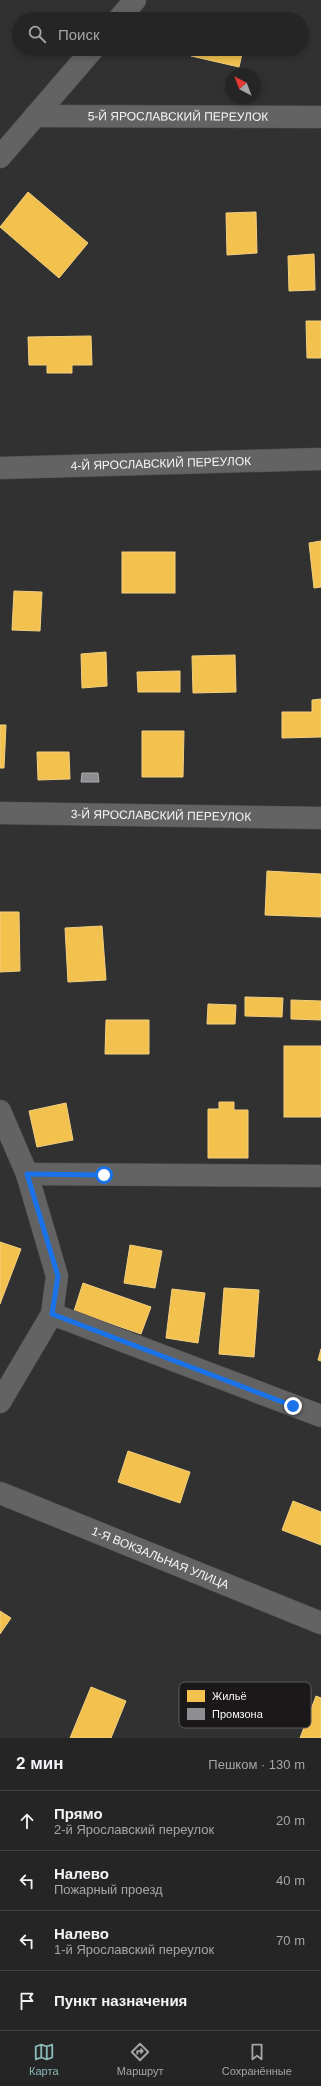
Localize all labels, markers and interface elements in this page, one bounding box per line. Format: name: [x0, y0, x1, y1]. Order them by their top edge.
search box: [12, 12, 309, 56]
icon: search: [26, 23, 48, 45]
text: Поиск: [58, 26, 100, 43]
north arrow: [225, 68, 261, 104]
street label: 5-Й ЯРОСЛАВСКИЙ ПЕРЕУЛОК: [88, 108, 268, 124]
street label: 4-Й ЯРОСЛАВСКИЙ ПЕРЕУЛОК: [70, 454, 251, 473]
street label: 3-Й ЯРОСЛАВСКИЙ ПЕРЕУЛОК: [71, 806, 251, 824]
route start: [95, 1166, 113, 1184]
route end: [284, 1397, 302, 1415]
street label: 1-Я ВОКЗАЛЬНАЯ УЛИЦА: [90, 1524, 231, 1592]
legend: [179, 1682, 311, 1728]
text: Жильё: [212, 1690, 247, 1702]
text: Промзона: [212, 1708, 264, 1720]
text: 2 мин: [16, 1754, 63, 1773]
text: Пешком · 130 m: [208, 1757, 305, 1772]
text: Прямо: [54, 1805, 103, 1822]
icon: ahead: [16, 1810, 38, 1832]
text: 20 m: [276, 1813, 305, 1828]
text: 2-й Ярославский переулок: [54, 1822, 214, 1837]
text: Налево: [54, 1865, 109, 1882]
icon: left: [16, 1870, 38, 1892]
text: 40 m: [276, 1873, 305, 1888]
text: Пожарный проезд: [54, 1882, 163, 1897]
text: Налево: [54, 1925, 109, 1942]
icon: left: [16, 1930, 38, 1952]
text: 70 m: [276, 1933, 305, 1948]
text: 1-й Ярославский переулок: [54, 1942, 214, 1957]
icon: arrive: [16, 1990, 38, 2012]
text: Пункт назначения: [54, 1992, 187, 2009]
tab: Карта: [29, 2041, 59, 2077]
tab: Маршрут: [117, 2041, 164, 2077]
tab: Сохранённые: [222, 2041, 292, 2077]

